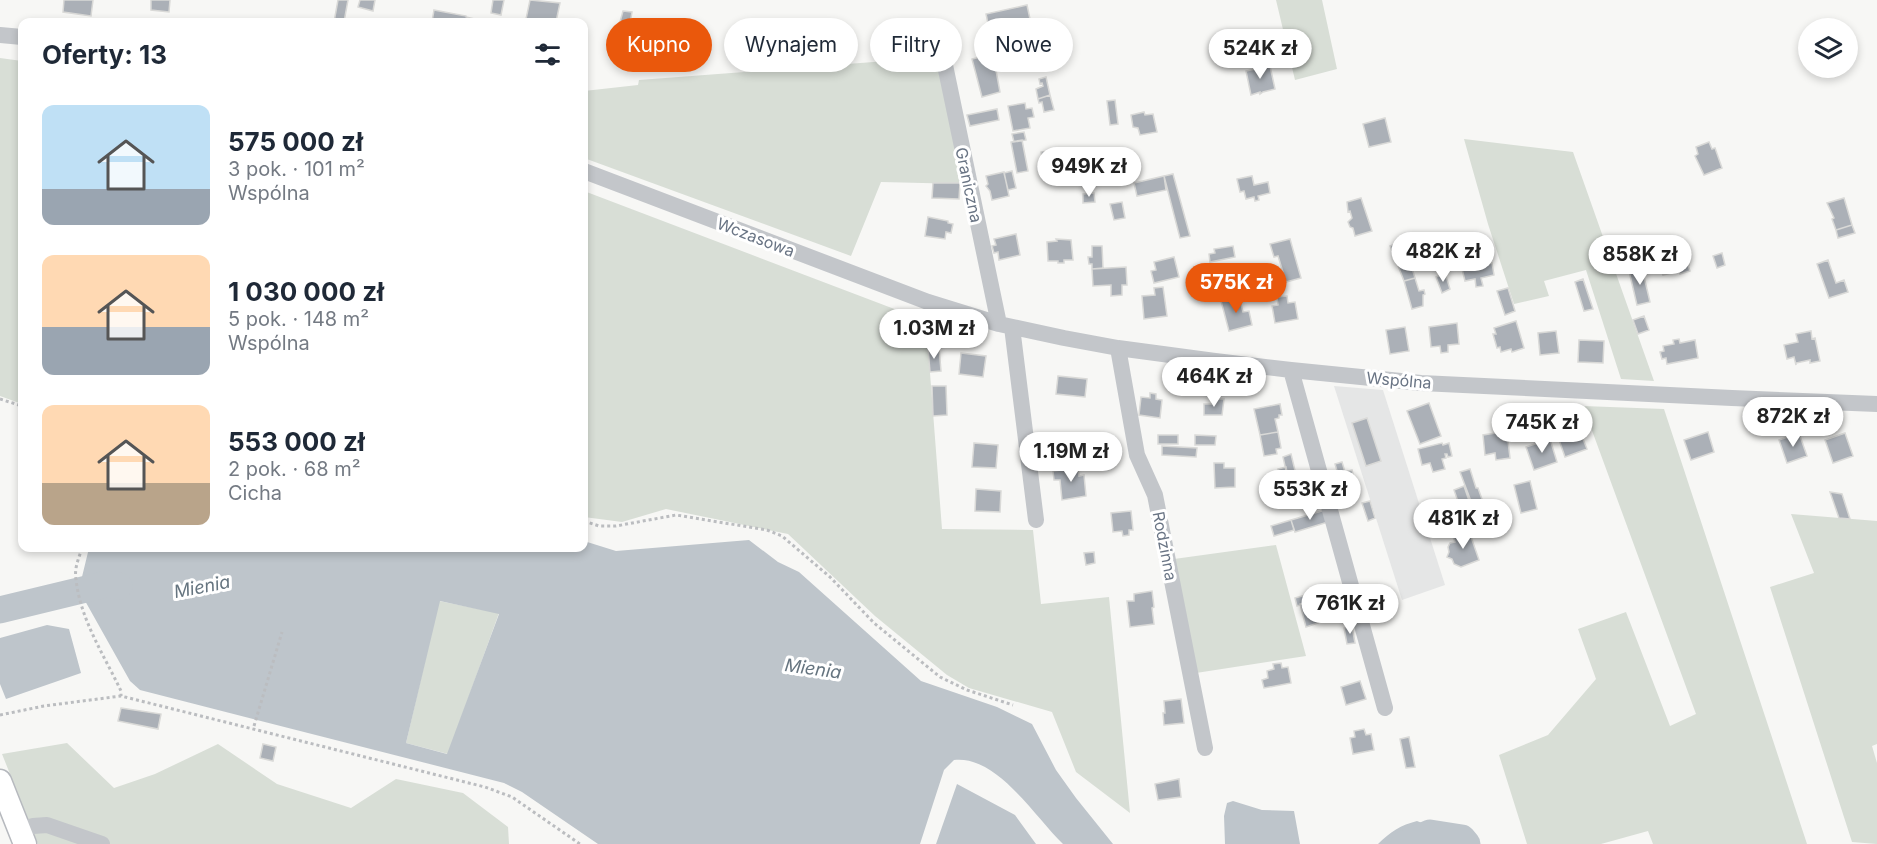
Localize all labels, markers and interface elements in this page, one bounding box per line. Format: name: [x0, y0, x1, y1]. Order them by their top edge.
chip: Kupno: [606, 18, 712, 72]
chip: Wynajem: [724, 18, 858, 72]
chip: Filtry: [870, 18, 962, 72]
chip: Nowe: [974, 18, 1073, 72]
map controls: [1798, 18, 1858, 78]
button: layers: [1798, 18, 1858, 78]
pin: 524K zł: [1205, 29, 1315, 80]
text: 524K zł: [1223, 36, 1297, 60]
icon: filters: [531, 38, 564, 71]
text: Oferty: 13: [42, 39, 167, 70]
text: 575 000 zł: [228, 126, 363, 157]
icon: home: [90, 129, 162, 201]
street label: Graniczna: [951, 146, 987, 224]
pin: 949K zł: [1034, 147, 1144, 198]
text: 949K zł: [1051, 154, 1127, 178]
text: 3 pok. · 101 m²: [228, 157, 365, 181]
text: Wspólna: [228, 181, 310, 205]
street label: Wczasowa: [714, 213, 798, 261]
pin: 482K zł: [1388, 232, 1498, 283]
pin: 858K zł: [1585, 235, 1695, 286]
text: 482K zł: [1405, 239, 1481, 263]
text: 858K zł: [1603, 242, 1677, 266]
pin: 575K zł: [1181, 263, 1291, 314]
text: 575K zł: [1200, 270, 1273, 294]
text: 1 030 000 zł: [228, 276, 384, 307]
icon: home: [90, 279, 162, 351]
text: 5 pok. · 148 m²: [228, 307, 369, 331]
pin: 1.03M zł: [872, 309, 996, 360]
text: 1.03M zł: [893, 316, 975, 340]
text: Wspólna: [228, 331, 310, 355]
pin: 464K zł: [1159, 357, 1269, 408]
text: 464K zł: [1176, 364, 1252, 388]
street label: Wspólna: [1366, 367, 1432, 393]
pin: 872K zł: [1738, 397, 1848, 448]
pin: 745K zł: [1487, 403, 1597, 454]
text: 872K zł: [1756, 404, 1830, 428]
text: 745K zł: [1506, 410, 1578, 434]
text: 553 000 zł: [228, 426, 365, 457]
icon: home: [90, 429, 162, 501]
pin: 1.19M zł: [1009, 432, 1133, 483]
text: 1.19M zł: [1033, 439, 1109, 463]
text: 2 pok. · 68 m²: [228, 457, 361, 481]
pin: 553K zł: [1255, 470, 1365, 521]
text: 553K zł: [1273, 477, 1347, 501]
text: Cicha: [228, 481, 282, 505]
pin: 481K zł: [1408, 499, 1518, 550]
text: 481K zł: [1427, 506, 1499, 530]
street label: Rodzinna: [1148, 510, 1182, 582]
water label: Mienia: [172, 571, 232, 602]
pin: 761K zł: [1295, 584, 1405, 635]
text: 761K zł: [1316, 591, 1384, 615]
water label: Mienia: [783, 654, 843, 683]

